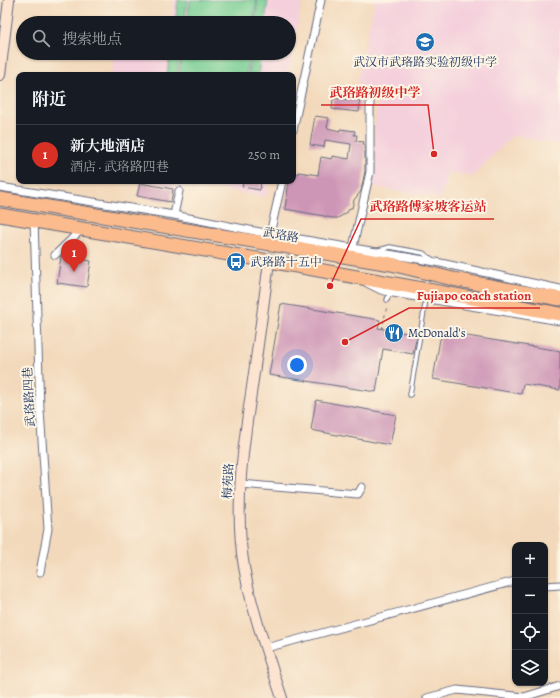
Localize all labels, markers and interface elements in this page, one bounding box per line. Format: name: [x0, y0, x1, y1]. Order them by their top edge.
search box: [16, 16, 296, 60]
icon: search: [30, 27, 52, 49]
text: 搜索地点: [62, 29, 122, 49]
school or university icon: 武汉市武珞路实验初级中学: [414, 31, 436, 53]
place label: 武汉市武珞路实验初级中学: [353, 54, 497, 70]
callout: 武珞路初级中学: [321, 80, 428, 105]
text: 武珞路初级中学: [329, 84, 421, 101]
text: 附近: [32, 88, 66, 111]
text: 新大地酒店: [70, 136, 145, 156]
text: 1: [43, 146, 47, 163]
text: 250 m: [248, 146, 280, 163]
text: 酒店 · 武珞路四巷: [70, 158, 169, 175]
callout: 武珞路傅家坡客运站: [361, 194, 494, 219]
text: 武珞路傅家坡客运站: [369, 198, 487, 215]
street label: 武珞路: [262, 224, 300, 246]
pin: 1: [61, 239, 87, 272]
bus stop icon: 武珞路十五中: [225, 251, 247, 273]
place label: 武珞路十五中: [250, 254, 322, 270]
callout: Fujiapo coach station: [409, 283, 540, 308]
text: Fujiapo coach station: [417, 287, 532, 304]
restaurant icon: McDonald's: [383, 322, 405, 344]
place label: McDonald's: [408, 325, 466, 341]
your location: [287, 355, 307, 375]
street label: 武珞路四巷: [19, 367, 39, 427]
street label: 梅苑路: [219, 463, 237, 499]
map controls: [512, 542, 548, 686]
button: +: [512, 542, 548, 578]
button: −: [512, 578, 548, 614]
button: locate: [512, 614, 548, 650]
button: layers: [512, 650, 548, 686]

